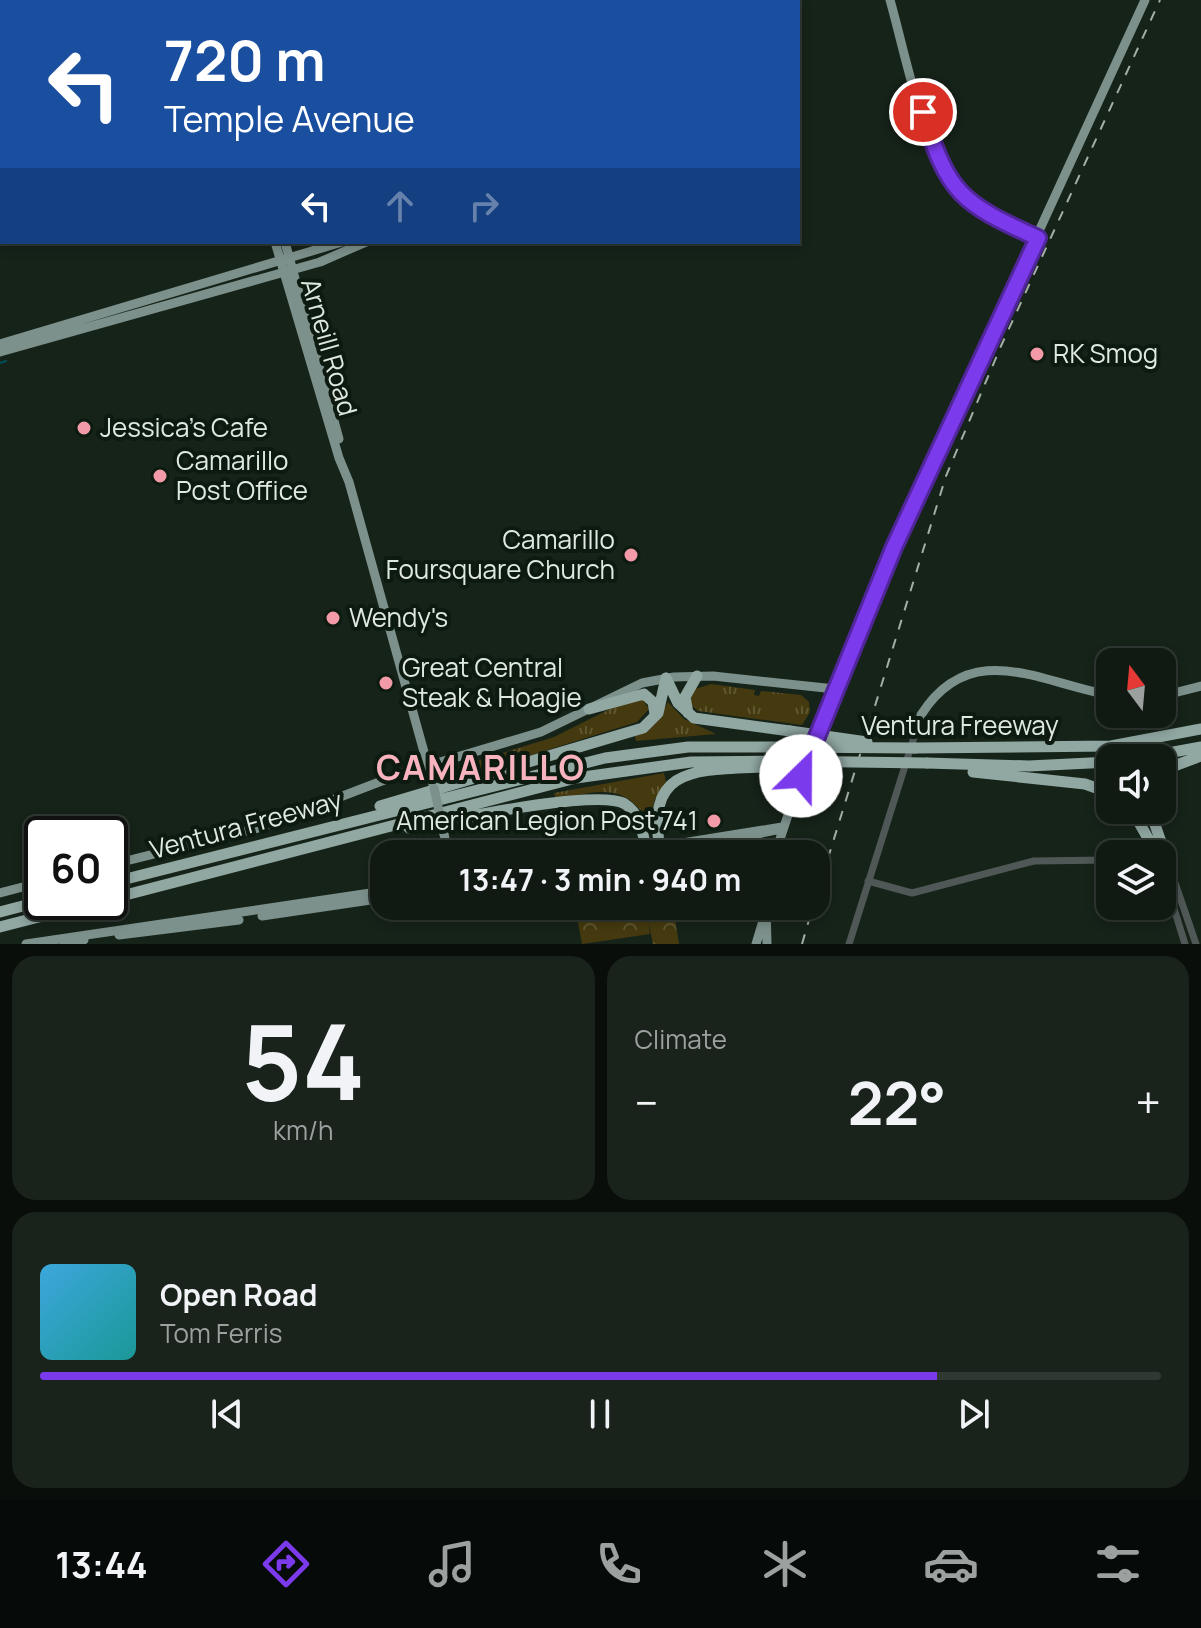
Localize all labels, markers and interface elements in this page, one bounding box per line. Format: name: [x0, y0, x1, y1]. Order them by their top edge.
text: 720 m: [164, 21, 326, 98]
icon: left: [32, 32, 136, 136]
pin: [889, 78, 957, 146]
icon: arrive: [901, 90, 945, 134]
text: Temple Avenue: [164, 94, 415, 143]
icon: left: [294, 184, 338, 228]
icon: ahead: [378, 184, 422, 228]
icon: right: [462, 184, 506, 228]
street label: Arneill Road: [293, 274, 367, 420]
place label: RK Smog: [1053, 335, 1158, 371]
marker: RK Smog: [1028, 345, 1046, 363]
place label: Jessica's Cafe: [100, 409, 268, 445]
marker: Jessica's Cafe: [75, 419, 93, 437]
place label: Camarillo Post Office: [176, 442, 308, 508]
marker: Camarillo Post Office: [151, 467, 169, 485]
place label: Camarillo Foursquare Church: [386, 521, 615, 587]
marker: Camarillo Foursquare Church: [622, 546, 640, 564]
place label: Wendy's: [349, 599, 448, 635]
marker: Wendy's: [324, 609, 342, 627]
north arrow: [1096, 648, 1176, 728]
map controls: [1096, 648, 1176, 920]
place label: Great Central Steak & Hoagie: [402, 649, 582, 715]
marker: Great Central Steak & Hoagie: [377, 674, 395, 692]
street label: Ventura Freeway: [861, 707, 1059, 743]
position arrow: [759, 734, 843, 818]
district label: CAMARILLO: [376, 744, 586, 790]
button: sound: [1096, 744, 1176, 824]
street label: Ventura Freeway: [146, 781, 346, 867]
place label: American Legion Post 741: [396, 802, 698, 838]
marker: American Legion Post 741: [705, 812, 723, 830]
speed limit sign: 60: [24, 816, 128, 920]
button: layers: [1096, 840, 1176, 920]
text: 13:47 · 3 min · 940 m: [459, 859, 741, 900]
text: 54: [241, 989, 365, 1131]
text: Climate: [635, 1021, 727, 1057]
text: 22°: [848, 1061, 946, 1143]
text: −: [635, 1072, 658, 1132]
text: +: [1136, 1072, 1161, 1132]
text: km/h: [273, 1112, 333, 1148]
text: Open Road: [160, 1274, 317, 1315]
text: Tom Ferris: [160, 1315, 282, 1351]
icon: previous: [205, 1392, 249, 1436]
icon: pause: [578, 1392, 622, 1436]
icon: next: [952, 1392, 996, 1436]
icon: directions: [258, 1536, 314, 1592]
icon: music: [424, 1536, 480, 1592]
icon: phone: [591, 1536, 647, 1592]
icon: climate: [757, 1536, 813, 1592]
icon: car: [923, 1536, 979, 1592]
icon: filters: [1090, 1536, 1146, 1592]
text: 13:44: [55, 1540, 148, 1589]

